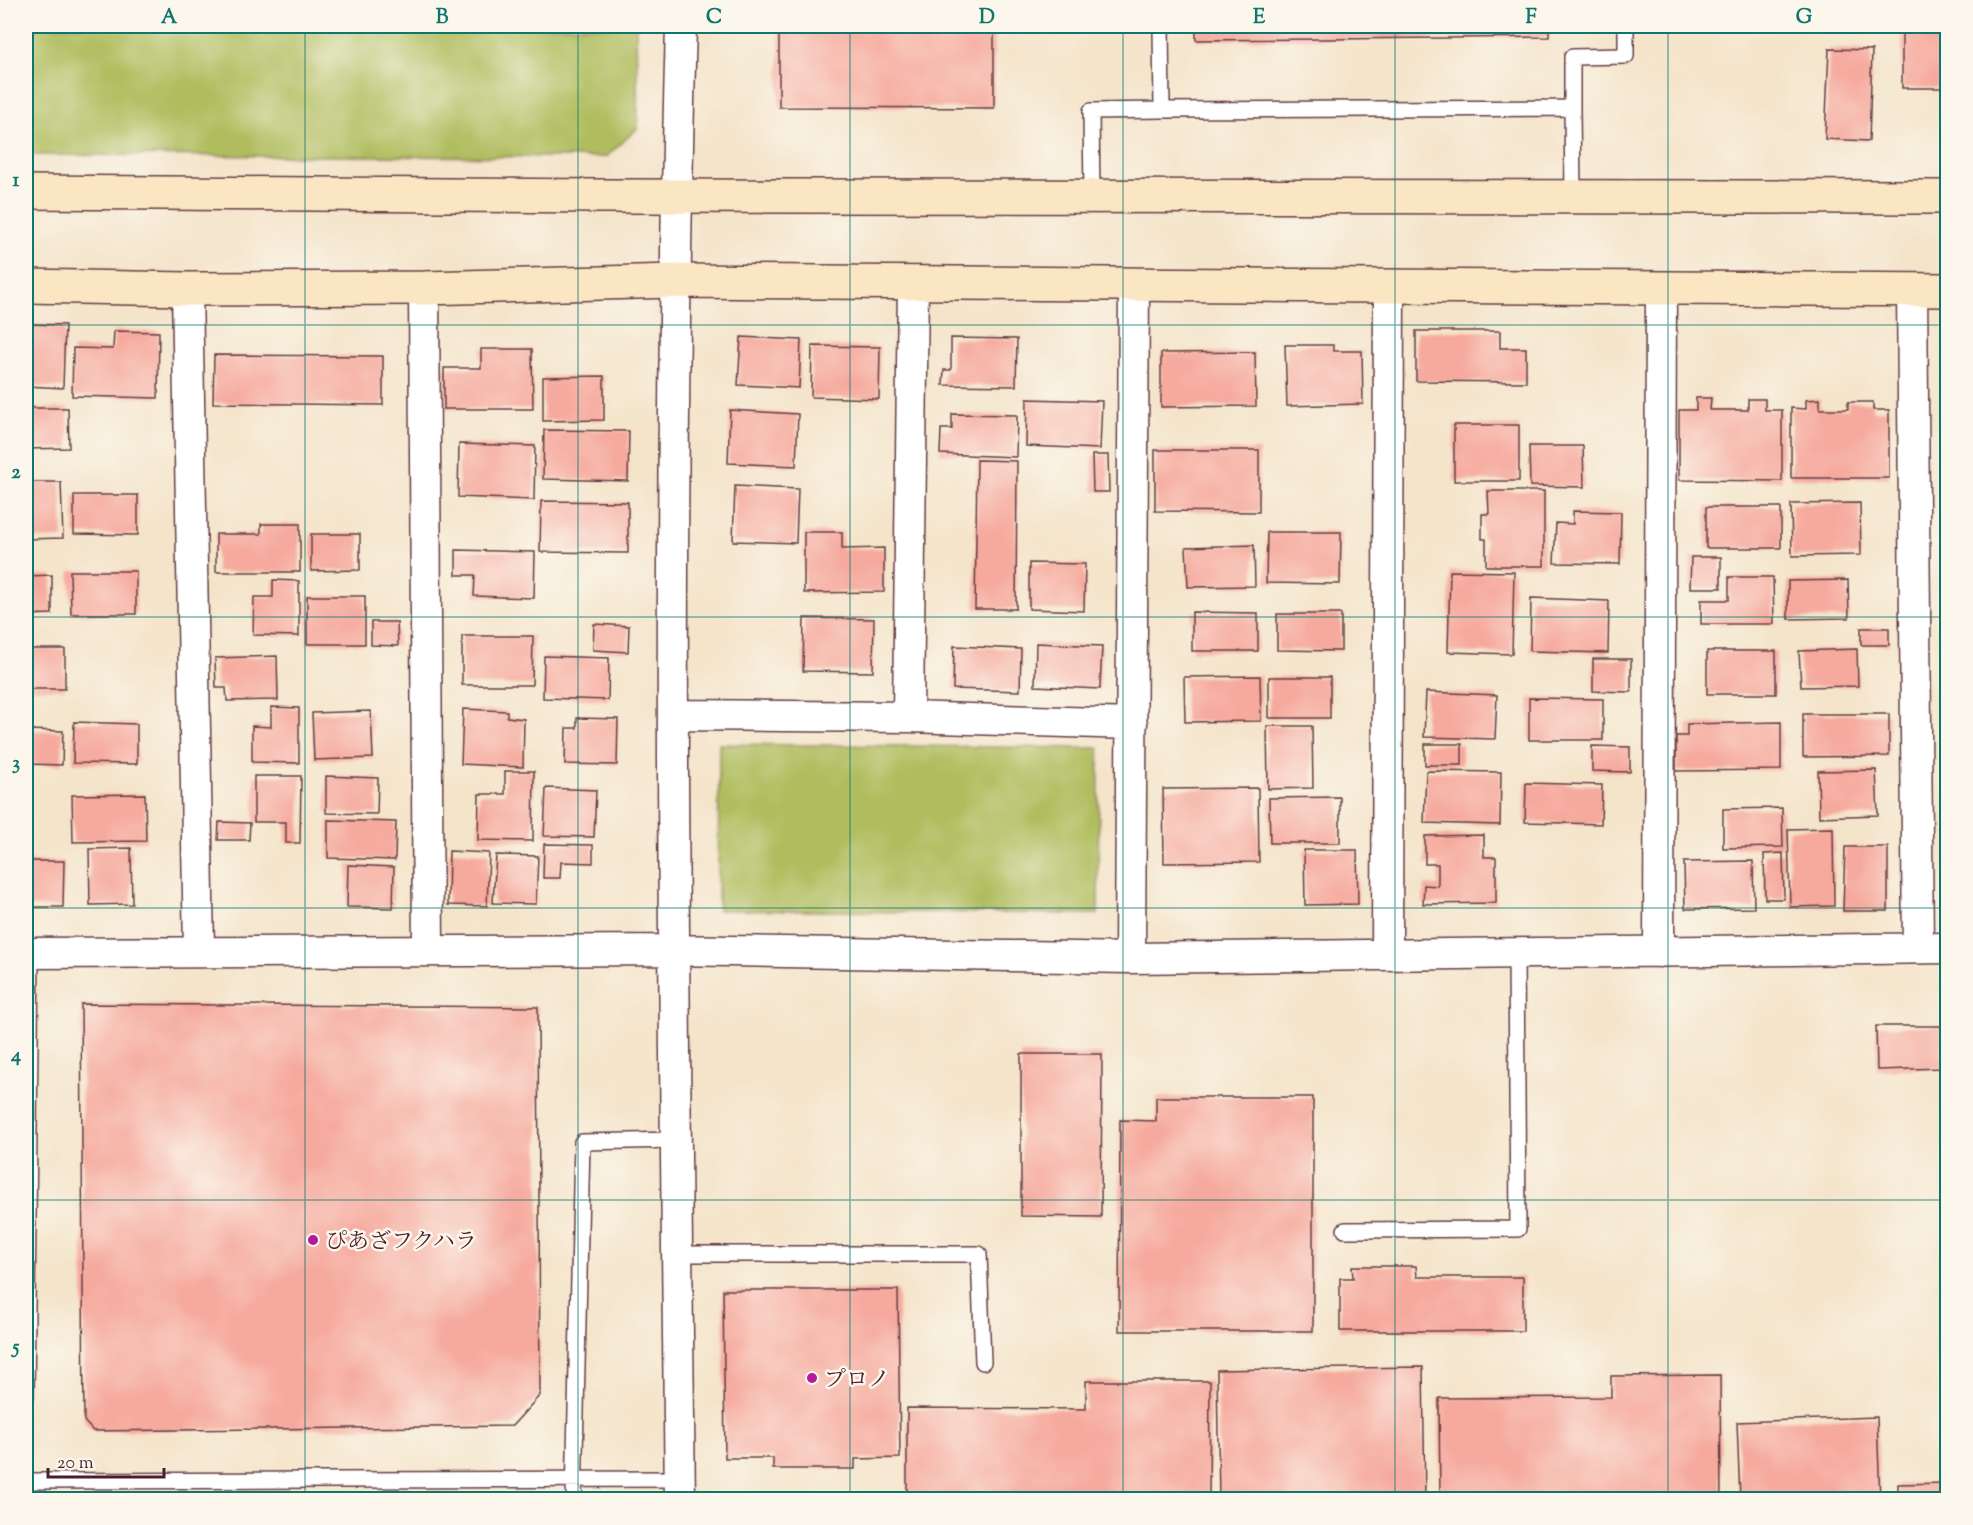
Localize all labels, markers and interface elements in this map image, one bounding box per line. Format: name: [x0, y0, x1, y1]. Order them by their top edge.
text: A: [161, 4, 178, 33]
text: B: [436, 4, 449, 33]
text: C: [706, 4, 722, 33]
text: D: [979, 4, 995, 33]
text: E: [1253, 4, 1266, 33]
text: F: [1525, 4, 1537, 33]
text: G: [1796, 4, 1813, 33]
text: 1: [13, 167, 20, 196]
text: 2: [11, 459, 21, 488]
text: 3: [12, 750, 20, 779]
text: 4: [10, 1042, 21, 1071]
place label: ぴあざフクハラ: [325, 1227, 477, 1259]
marker: ぴあざフクハラ: [306, 1233, 320, 1247]
text: 5: [11, 1334, 20, 1363]
place label: プロノ: [824, 1365, 890, 1397]
marker: プロノ: [805, 1371, 819, 1385]
scale bar: [48, 1441, 164, 1479]
text: 20 m: [57, 1451, 94, 1477]

